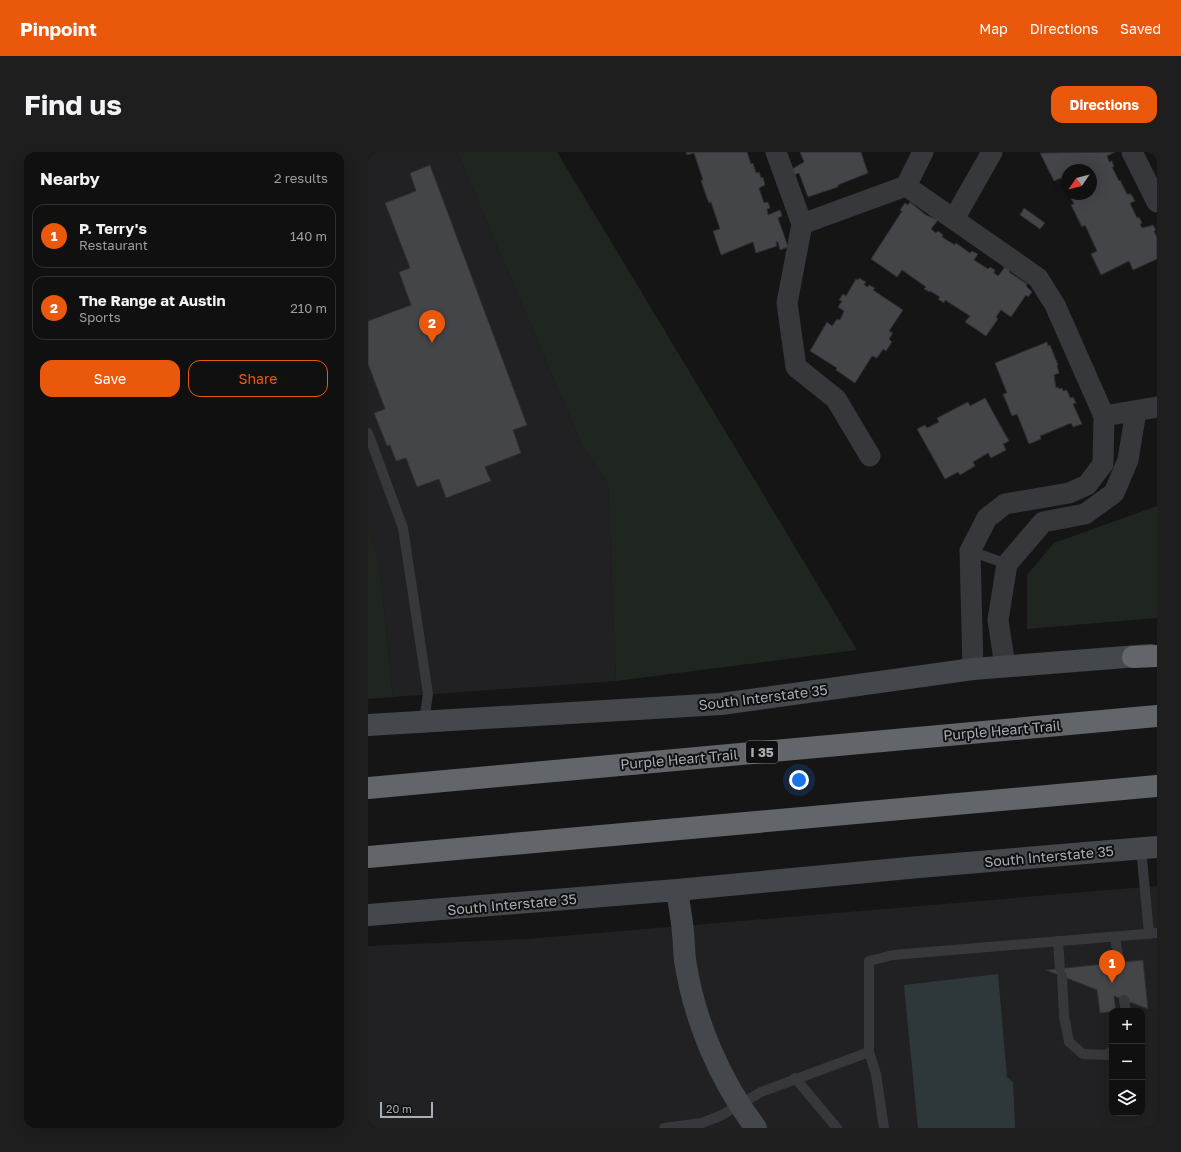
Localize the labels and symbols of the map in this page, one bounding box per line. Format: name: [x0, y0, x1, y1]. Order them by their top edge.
north arrow: [1061, 164, 1097, 200]
pin: 2: [419, 310, 445, 343]
street label: South Interstate 35: [697, 681, 829, 713]
street label: Purple Heart Trail: [942, 716, 1062, 744]
road number: I 35: [746, 741, 778, 763]
street label: Purple Heart Trail: [619, 745, 739, 773]
your location: [789, 770, 809, 790]
street label: South Interstate 35: [984, 842, 1114, 870]
street label: South Interstate 35: [447, 890, 577, 918]
pin: 1: [1099, 950, 1125, 983]
scale bar: [380, 1100, 433, 1119]

